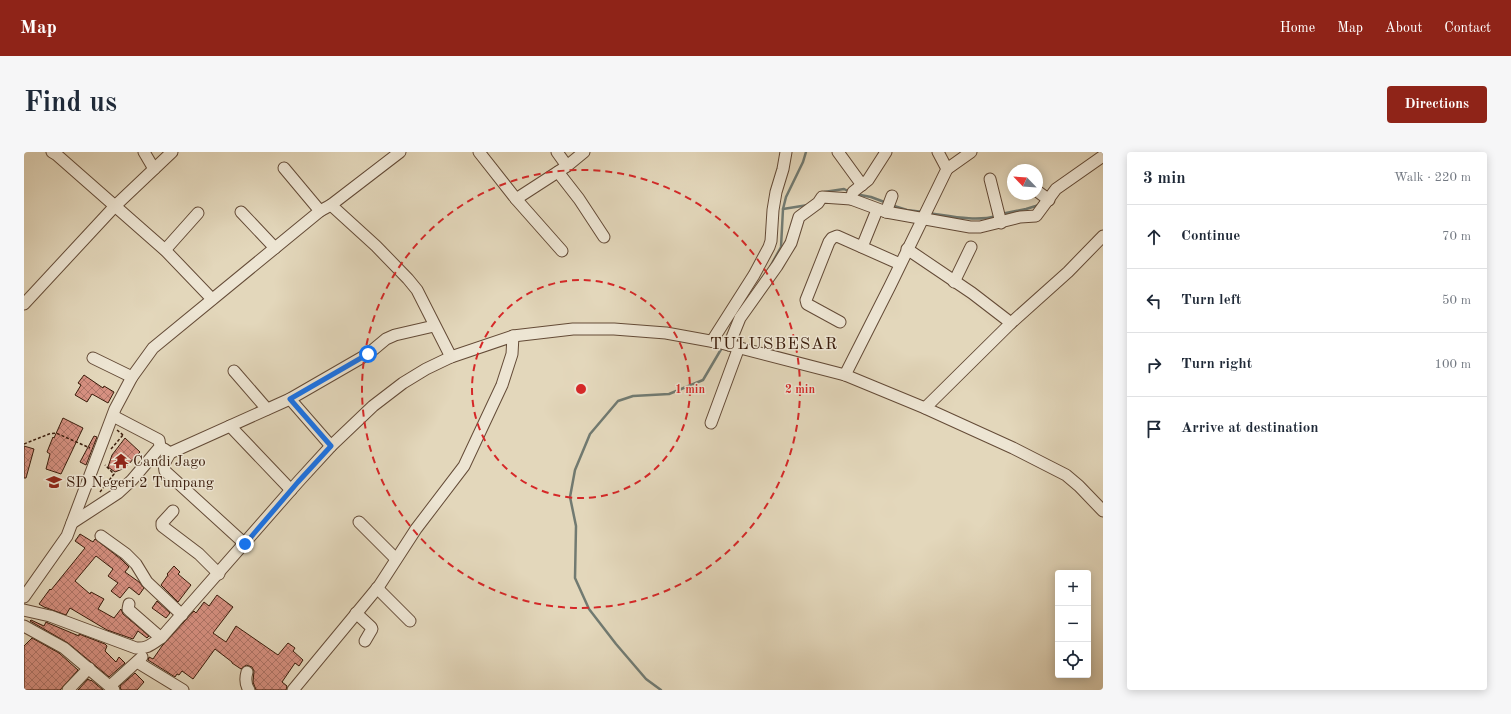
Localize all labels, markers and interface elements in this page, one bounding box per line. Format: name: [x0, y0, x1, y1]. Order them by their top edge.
text: Map: [20, 19, 57, 38]
text: Home: [1280, 21, 1315, 35]
text: Map: [1337, 21, 1363, 35]
text: About: [1385, 21, 1422, 35]
text: Contact: [1444, 21, 1491, 35]
button: Directions: [1387, 86, 1487, 123]
text: Find us: [24, 90, 117, 118]
north arrow: [1007, 164, 1043, 200]
text: 3 min: [1143, 170, 1186, 187]
text: Walk · 220 m: [1394, 171, 1471, 184]
icon: ahead: [1143, 226, 1165, 248]
text: Continue: [1181, 229, 1240, 244]
text: 70 m: [1442, 230, 1471, 243]
icon: left: [1143, 290, 1165, 312]
text: Turn left: [1181, 293, 1241, 308]
text: 50 m: [1442, 294, 1471, 307]
district label: TULUSBESAR: [710, 336, 838, 353]
route start: [359, 345, 377, 363]
icon: right: [1143, 354, 1165, 376]
text: Turn right: [1181, 357, 1252, 372]
text: 100 m: [1434, 358, 1471, 371]
centre of rings: [574, 382, 588, 396]
text: 1 min: [675, 384, 705, 396]
text: 2 min: [785, 384, 815, 396]
icon: arrive: [1143, 418, 1165, 440]
text: Arrive at destination: [1181, 421, 1319, 436]
temple icon: Candi Jago: [112, 452, 130, 470]
place label: Candi Jago: [133, 455, 206, 470]
school or university icon: SD Negeri 2 Tumpang: [45, 473, 63, 491]
place label: SD Negeri 2 Tumpang: [66, 476, 214, 491]
route end: [236, 535, 254, 553]
map controls: [1055, 570, 1091, 678]
button: +: [1055, 570, 1091, 606]
button: −: [1055, 606, 1091, 642]
button: locate: [1055, 642, 1091, 678]

